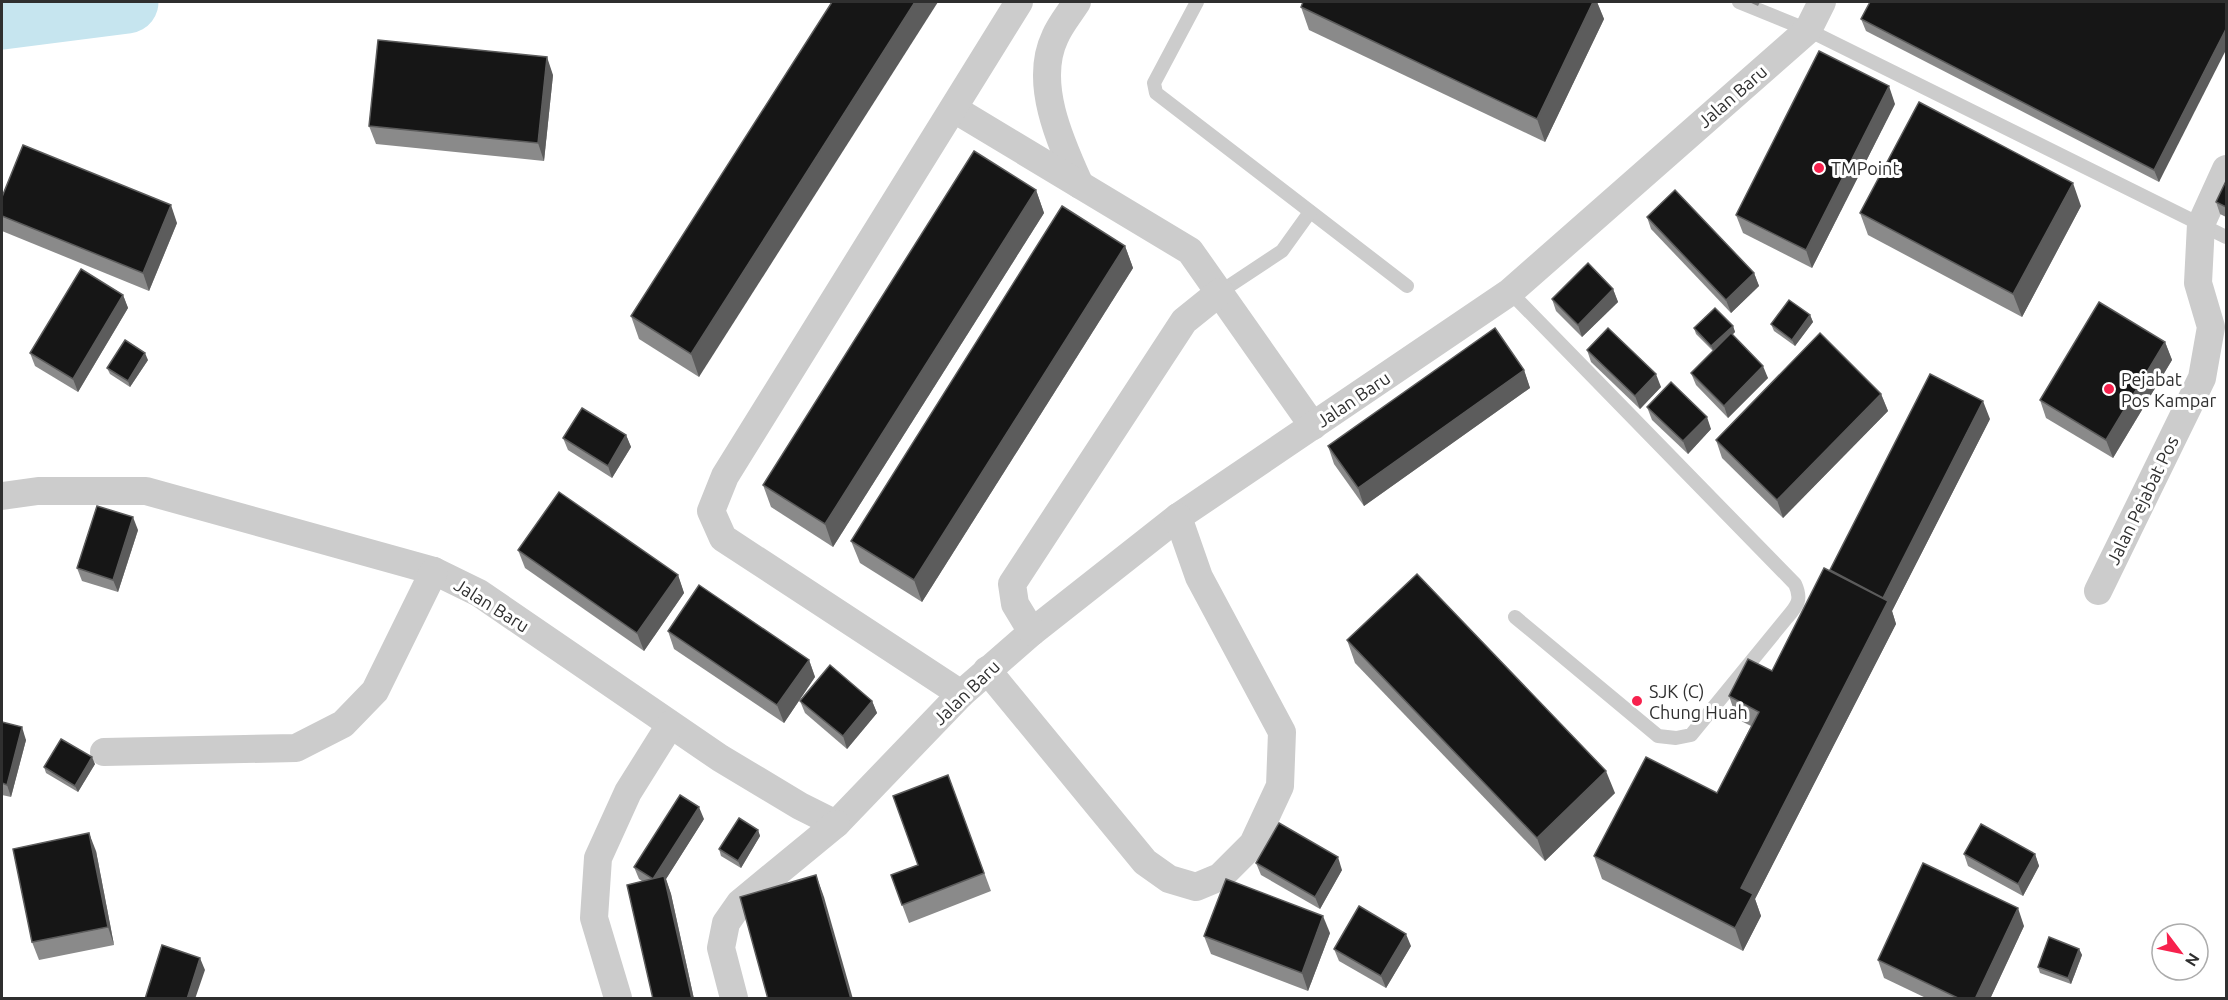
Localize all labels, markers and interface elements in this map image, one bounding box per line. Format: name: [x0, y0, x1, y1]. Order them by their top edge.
street label: Jalan Baru: [1694, 61, 1770, 131]
place label: TMPoint: [1831, 158, 1899, 178]
marker: TMPoint: [1812, 161, 1826, 175]
street label: Jalan Baru: [1312, 367, 1394, 431]
place label: Pejabat Pos Kampar: [2121, 369, 2217, 410]
marker: Pejabat Pos Kampar: [2102, 382, 2116, 396]
street label: Jalan Pejabat Pos: [2102, 432, 2182, 567]
street label: Jalan Baru: [451, 574, 533, 636]
street label: Jalan Baru: [929, 656, 1003, 728]
place label: SJK (C) Chung Huah: [1649, 681, 1748, 722]
marker: SJK (C) Chung Huah: [1630, 694, 1644, 708]
north arrow: [2150, 922, 2210, 982]
text: N: [2182, 950, 2204, 970]

